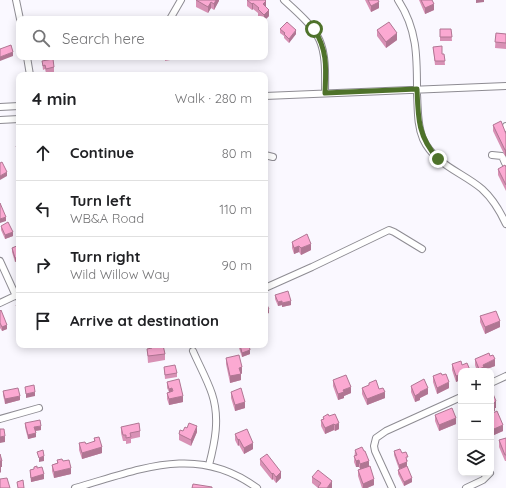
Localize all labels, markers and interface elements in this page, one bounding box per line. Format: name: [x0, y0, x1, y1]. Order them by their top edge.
search box: [16, 16, 268, 60]
route start: [305, 20, 323, 38]
icon: search: [30, 27, 52, 49]
text: Search here: [62, 29, 145, 48]
text: 4 min: [32, 88, 77, 109]
text: Walk · 280 m: [175, 90, 252, 106]
icon: ahead: [32, 142, 54, 164]
text: Continue: [70, 143, 134, 162]
text: 80 m: [222, 145, 252, 161]
route end: [429, 150, 447, 168]
text: Turn left: [70, 191, 132, 210]
icon: left: [32, 198, 54, 220]
text: 110 m: [219, 201, 252, 217]
text: WB&A Road: [70, 210, 144, 226]
text: Turn right: [70, 247, 141, 266]
icon: right: [32, 254, 54, 276]
text: 90 m: [222, 257, 252, 273]
text: Wild Willow Way: [70, 266, 170, 282]
icon: arrive: [32, 310, 54, 332]
text: Arrive at destination: [70, 311, 219, 330]
map controls: [458, 368, 494, 476]
button: +: [458, 368, 494, 404]
button: −: [458, 404, 494, 440]
button: layers: [458, 440, 494, 476]

